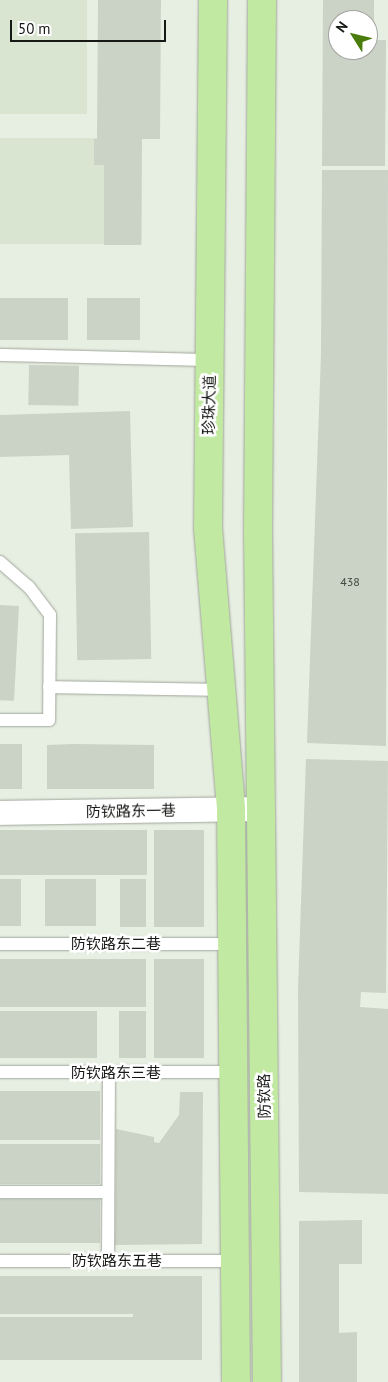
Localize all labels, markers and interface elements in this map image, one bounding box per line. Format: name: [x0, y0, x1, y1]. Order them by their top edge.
scale bar: [12, 10, 169, 42]
north arrow: [328, 10, 378, 60]
text: N: [332, 18, 352, 36]
text: 50 m: [18, 19, 51, 38]
street label: 珍珠大道: [199, 375, 219, 435]
house number: 438: [340, 575, 360, 589]
street label: 防钦路东一巷: [86, 801, 176, 821]
street label: 防钦路东二巷: [71, 935, 161, 953]
street label: 防钦路东三巷: [71, 1064, 161, 1082]
street label: 防钦路: [255, 1073, 273, 1119]
street label: 防钦路东五巷: [72, 1252, 162, 1270]

